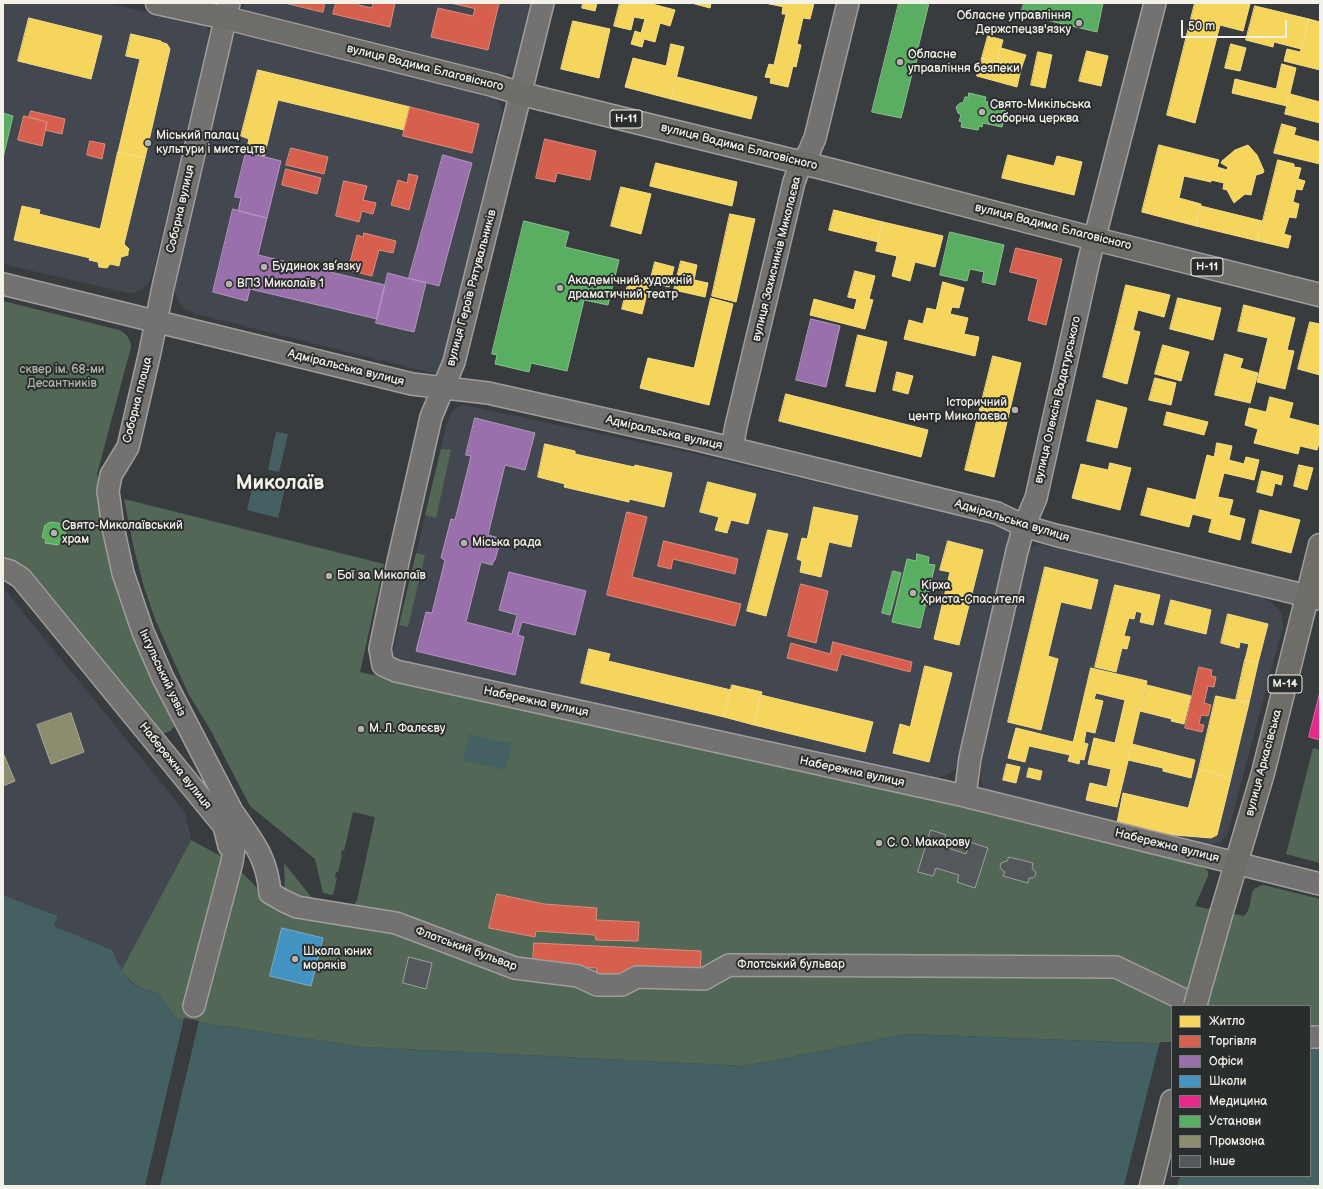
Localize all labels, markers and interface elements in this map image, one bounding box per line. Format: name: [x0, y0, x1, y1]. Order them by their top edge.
place label: Обласне управління Держспецзв'язку: [957, 9, 1071, 37]
scale bar: [1183, 12, 1289, 38]
marker: Обласне управління Держспецзв'язку: [1074, 18, 1084, 28]
text: 50 m: [1188, 19, 1215, 34]
street label: вулиця Вадима Благовісного: [345, 42, 505, 94]
place label: Обласне управління безпеки: [908, 48, 1020, 76]
marker: Обласне управління безпеки: [895, 57, 905, 67]
place label: Свято-Микільська соборна церква: [990, 98, 1091, 126]
marker: Свято-Микільська соборна церква: [977, 107, 987, 117]
road number: Н-11: [610, 110, 642, 128]
street label: вулиця Вадима Благовісного: [659, 121, 819, 173]
place label: Міський палац культури і мистецтв: [156, 129, 265, 157]
marker: Міський палац культури і мистецтв: [143, 138, 153, 148]
street label: Соборна вулиця: [164, 163, 198, 255]
street label: вулиця Захисників Миколаєва: [750, 175, 804, 343]
street label: вулиця Вадима Благовісного: [973, 201, 1133, 253]
street label: вулиця Героїв Рятувальників: [444, 208, 500, 368]
road number: Н-11: [1191, 258, 1223, 276]
place label: Будинок зв’язку: [272, 260, 361, 274]
marker: Будинок зв’язку: [259, 262, 269, 272]
place label: Академічний художній драматичний театр: [568, 274, 692, 302]
place label: ВПЗ Миколаїв 1: [237, 277, 324, 291]
marker: ВПЗ Миколаїв 1: [224, 279, 234, 289]
marker: Академічний художній драматичний театр: [555, 283, 565, 293]
street label: вулиця Олексія Вадатурського: [1032, 315, 1084, 485]
street label: Адміральська вулиця: [286, 347, 406, 389]
street label: Соборна площа: [120, 356, 156, 444]
park label: сквер ім. 68-ми Десантників: [19, 363, 105, 391]
place label: Історичний центр Миколаєва: [908, 396, 1007, 424]
marker: Історичний центр Миколаєва: [1010, 405, 1020, 415]
street label: Адміральська вулиця: [604, 413, 724, 453]
district label: Миколаїв: [236, 472, 324, 496]
street label: Адміральська вулиця: [953, 497, 1071, 545]
place label: Свято-Миколаївський храм: [62, 519, 183, 547]
marker: Свято-Миколаївський храм: [49, 528, 59, 538]
place label: Міська рада: [472, 536, 542, 550]
marker: Міська рада: [459, 538, 469, 548]
place label: Бої за Миколаїв: [337, 569, 426, 583]
marker: Бої за Миколаїв: [324, 571, 334, 581]
place label: Кірха Христа-Спасителя: [921, 579, 1025, 607]
marker: Кірха Христа-Спасителя: [908, 588, 918, 598]
street label: Інгульський узвіз: [136, 627, 188, 719]
road number: М-14: [1268, 675, 1302, 693]
street label: Набережна вулиця: [482, 684, 590, 720]
street label: вулиця Аркасівська: [1243, 708, 1285, 818]
street label: Набережна вулиця: [136, 720, 214, 812]
place label: М. Л. Фалєєву: [369, 722, 445, 736]
marker: М. Л. Фалєєву: [356, 724, 366, 734]
street label: Набережна вулиця: [798, 754, 906, 790]
street label: Набережна вулиця: [1113, 826, 1221, 866]
place label: С. О. Макарову: [887, 836, 970, 850]
marker: С. О. Макарову: [874, 838, 884, 848]
street label: Флотський бульвар: [413, 924, 519, 974]
place label: Школа юних моряків: [303, 945, 372, 973]
marker: Школа юних моряків: [290, 954, 300, 964]
street label: Флотський бульвар: [737, 958, 845, 972]
legend: [1171, 1005, 1311, 1177]
text: Житло: [1209, 1014, 1245, 1029]
text: Торгівля: [1209, 1034, 1256, 1049]
text: Офіси: [1209, 1054, 1243, 1069]
text: Школи: [1209, 1074, 1246, 1089]
text: Медицина: [1209, 1094, 1267, 1109]
text: Установи: [1209, 1114, 1261, 1129]
text: Промзона: [1209, 1134, 1265, 1149]
text: Інше: [1209, 1154, 1235, 1169]

